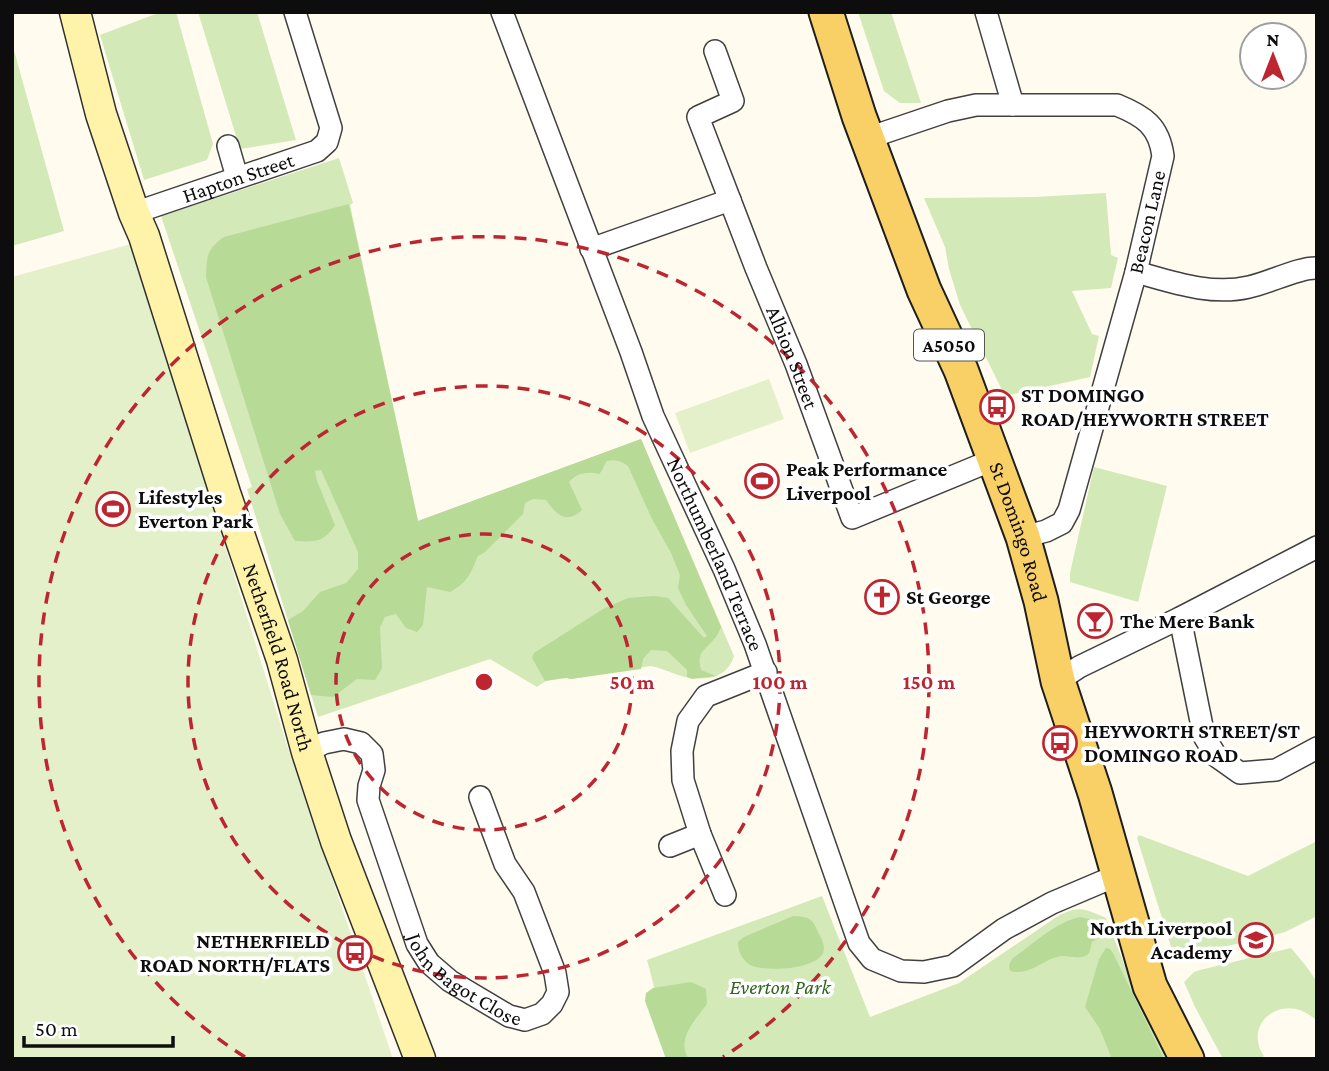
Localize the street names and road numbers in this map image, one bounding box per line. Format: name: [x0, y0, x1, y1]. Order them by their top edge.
street label: Hapton Street: [179, 147, 298, 208]
street label: Beacon Lane: [1123, 168, 1171, 276]
street label: Albion Street: [761, 302, 824, 413]
road number: A5050: [914, 330, 984, 360]
street label: Northumberland Terrace: [662, 454, 768, 654]
street label: St Domingo Road: [984, 459, 1053, 605]
street label: Netherfield Road North: [238, 560, 318, 754]
street label: John Bagot Close: [402, 928, 524, 1031]

